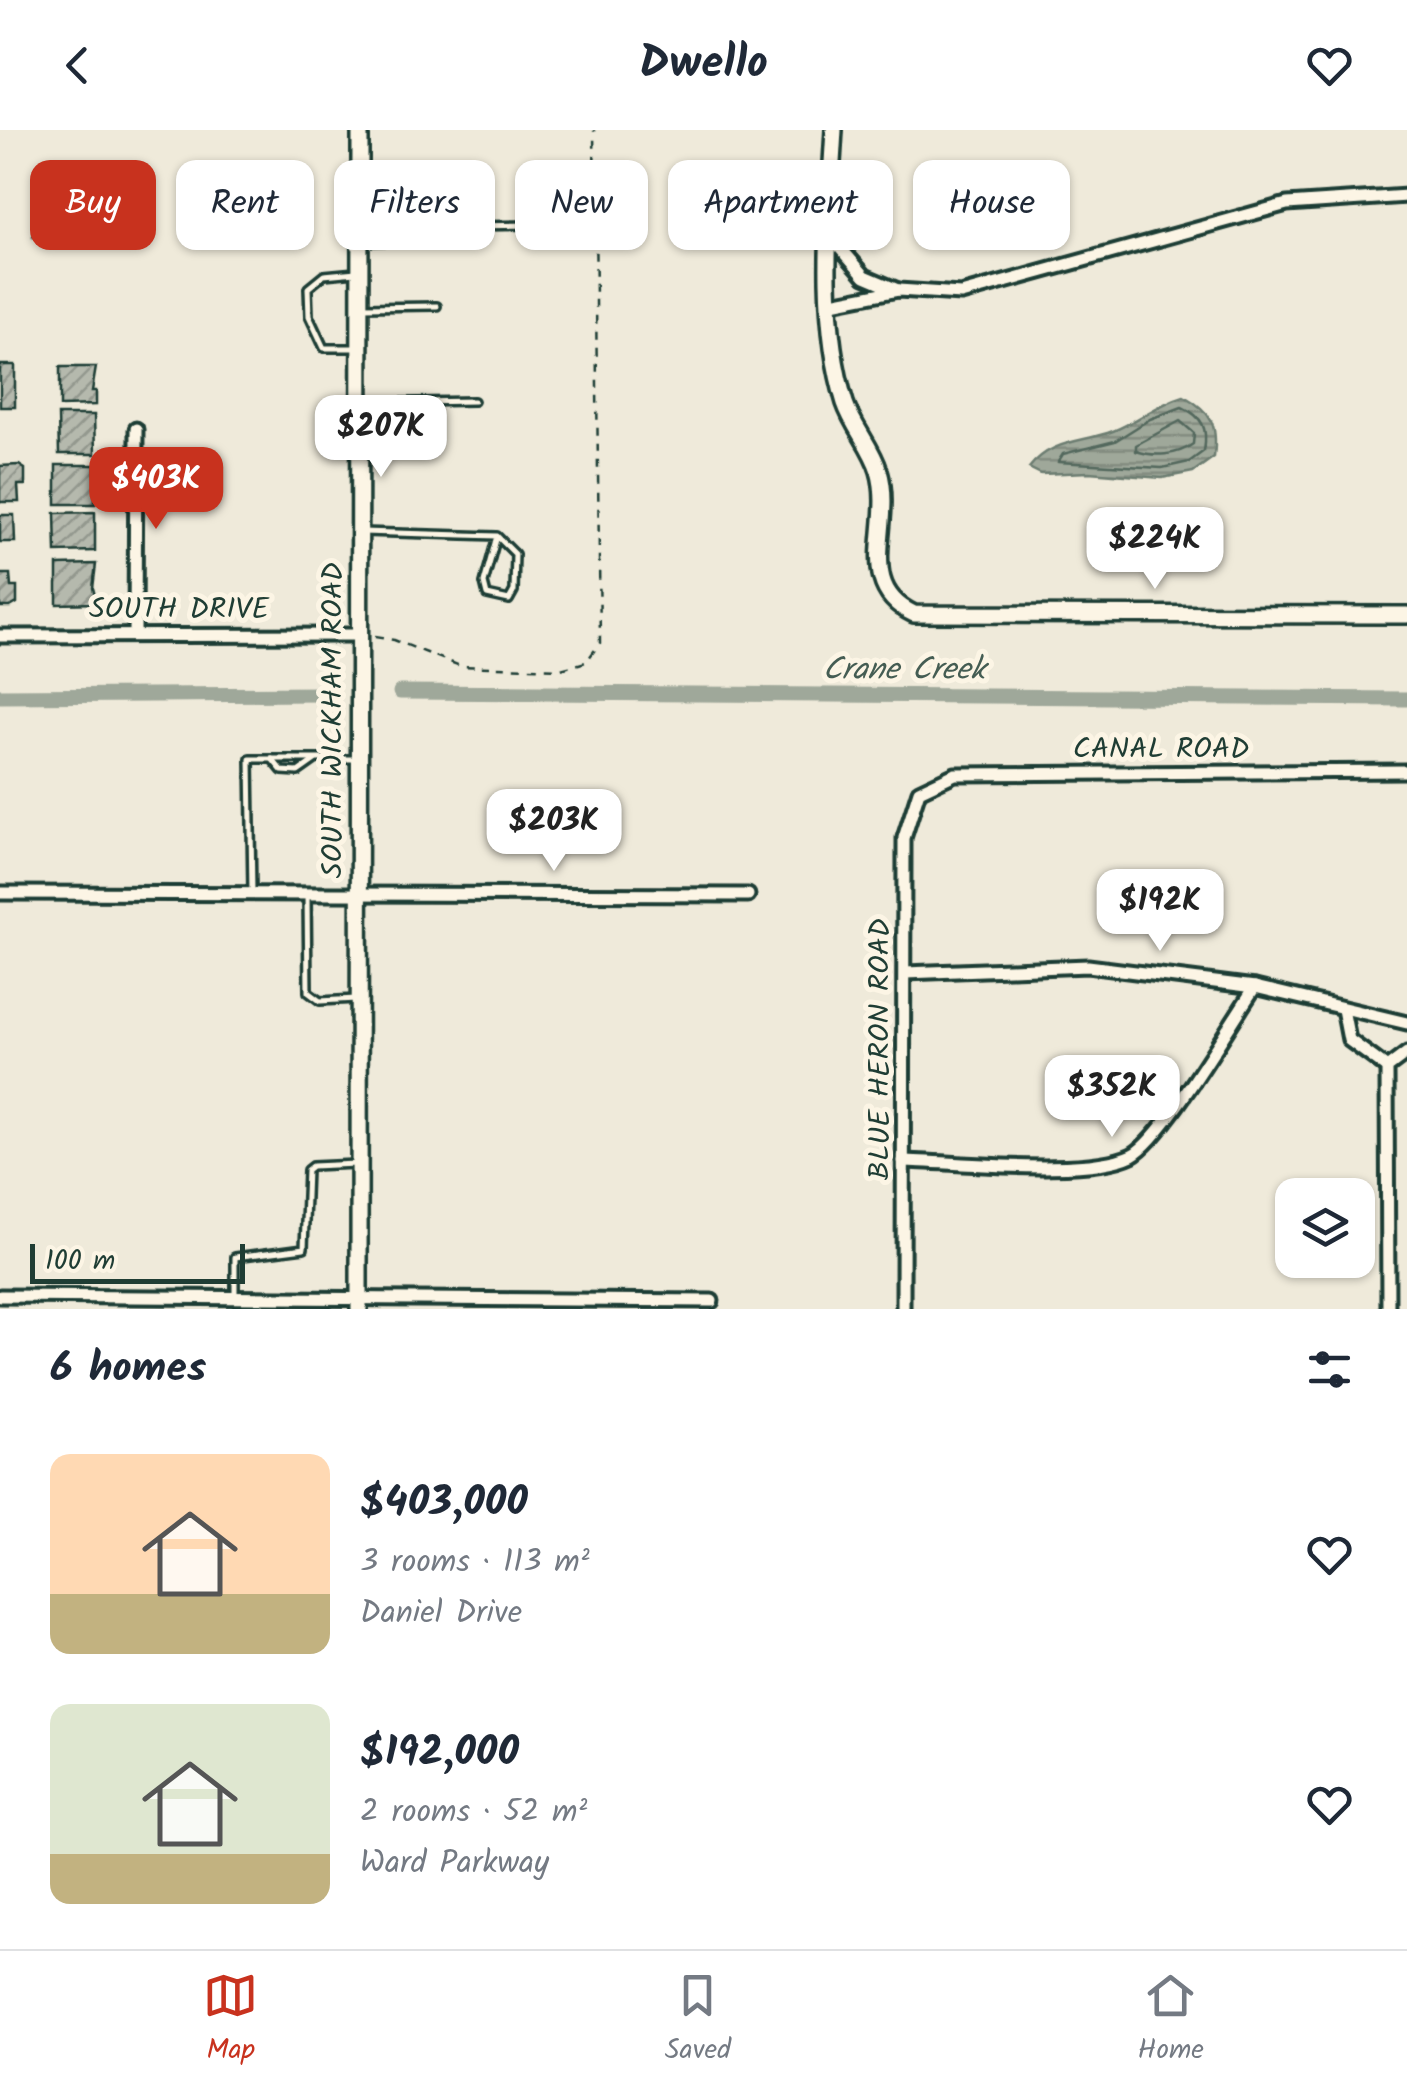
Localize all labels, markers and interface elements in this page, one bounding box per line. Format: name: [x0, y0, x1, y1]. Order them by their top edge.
text: Dwello: [639, 29, 768, 101]
icon: back: [50, 38, 105, 93]
icon: heart: [1302, 38, 1357, 93]
chip: Buy: [30, 160, 156, 250]
chip: Rent: [176, 160, 314, 250]
chip: Filters: [334, 160, 495, 250]
chip: New: [515, 160, 648, 250]
chip: Apartment: [668, 160, 893, 250]
chip: House: [913, 160, 1070, 250]
pin: $207K: [311, 395, 451, 480]
text: $207K: [337, 402, 425, 453]
pin: $403K: [86, 447, 226, 532]
text: $403K: [111, 454, 201, 505]
pin: $224K: [1085, 507, 1225, 592]
text: $224K: [1109, 514, 1201, 565]
street label: SOUTH WICKHAM ROAD: [310, 562, 358, 878]
street label: SOUTH DRIVE: [89, 586, 271, 634]
water label: Crane Creek: [823, 645, 989, 696]
street label: CANAL ROAD: [1073, 726, 1249, 774]
pin: $203K: [484, 789, 624, 874]
text: $203K: [509, 796, 599, 847]
pin: $192K: [1090, 869, 1230, 954]
text: $192K: [1119, 876, 1201, 927]
street label: BLUE HERON ROAD: [857, 918, 905, 1180]
pin: $352K: [1042, 1055, 1182, 1140]
text: $352K: [1067, 1062, 1157, 1113]
map controls: [1275, 1178, 1375, 1278]
button: layers: [1275, 1178, 1375, 1278]
scale bar: [30, 1239, 245, 1284]
text: 100 m: [45, 1239, 115, 1284]
text: 6 homes: [50, 1336, 206, 1403]
icon: filters: [1302, 1342, 1357, 1397]
text: $403,000: [360, 1470, 528, 1537]
icon: home: [130, 1494, 250, 1614]
icon: heart: [1302, 1527, 1357, 1582]
text: 3 rooms · 113 m²: [360, 1537, 590, 1588]
text: Daniel Drive: [360, 1588, 522, 1639]
text: $192,000: [360, 1720, 519, 1787]
icon: home: [130, 1744, 250, 1864]
icon: heart: [1302, 1777, 1357, 1832]
text: 2 rooms · 52 m²: [360, 1787, 587, 1838]
text: Ward Parkway: [360, 1838, 549, 1889]
tab: Map: [203, 1968, 258, 2073]
tab: Saved: [665, 1968, 731, 2073]
tab: Home: [1137, 1968, 1204, 2073]

